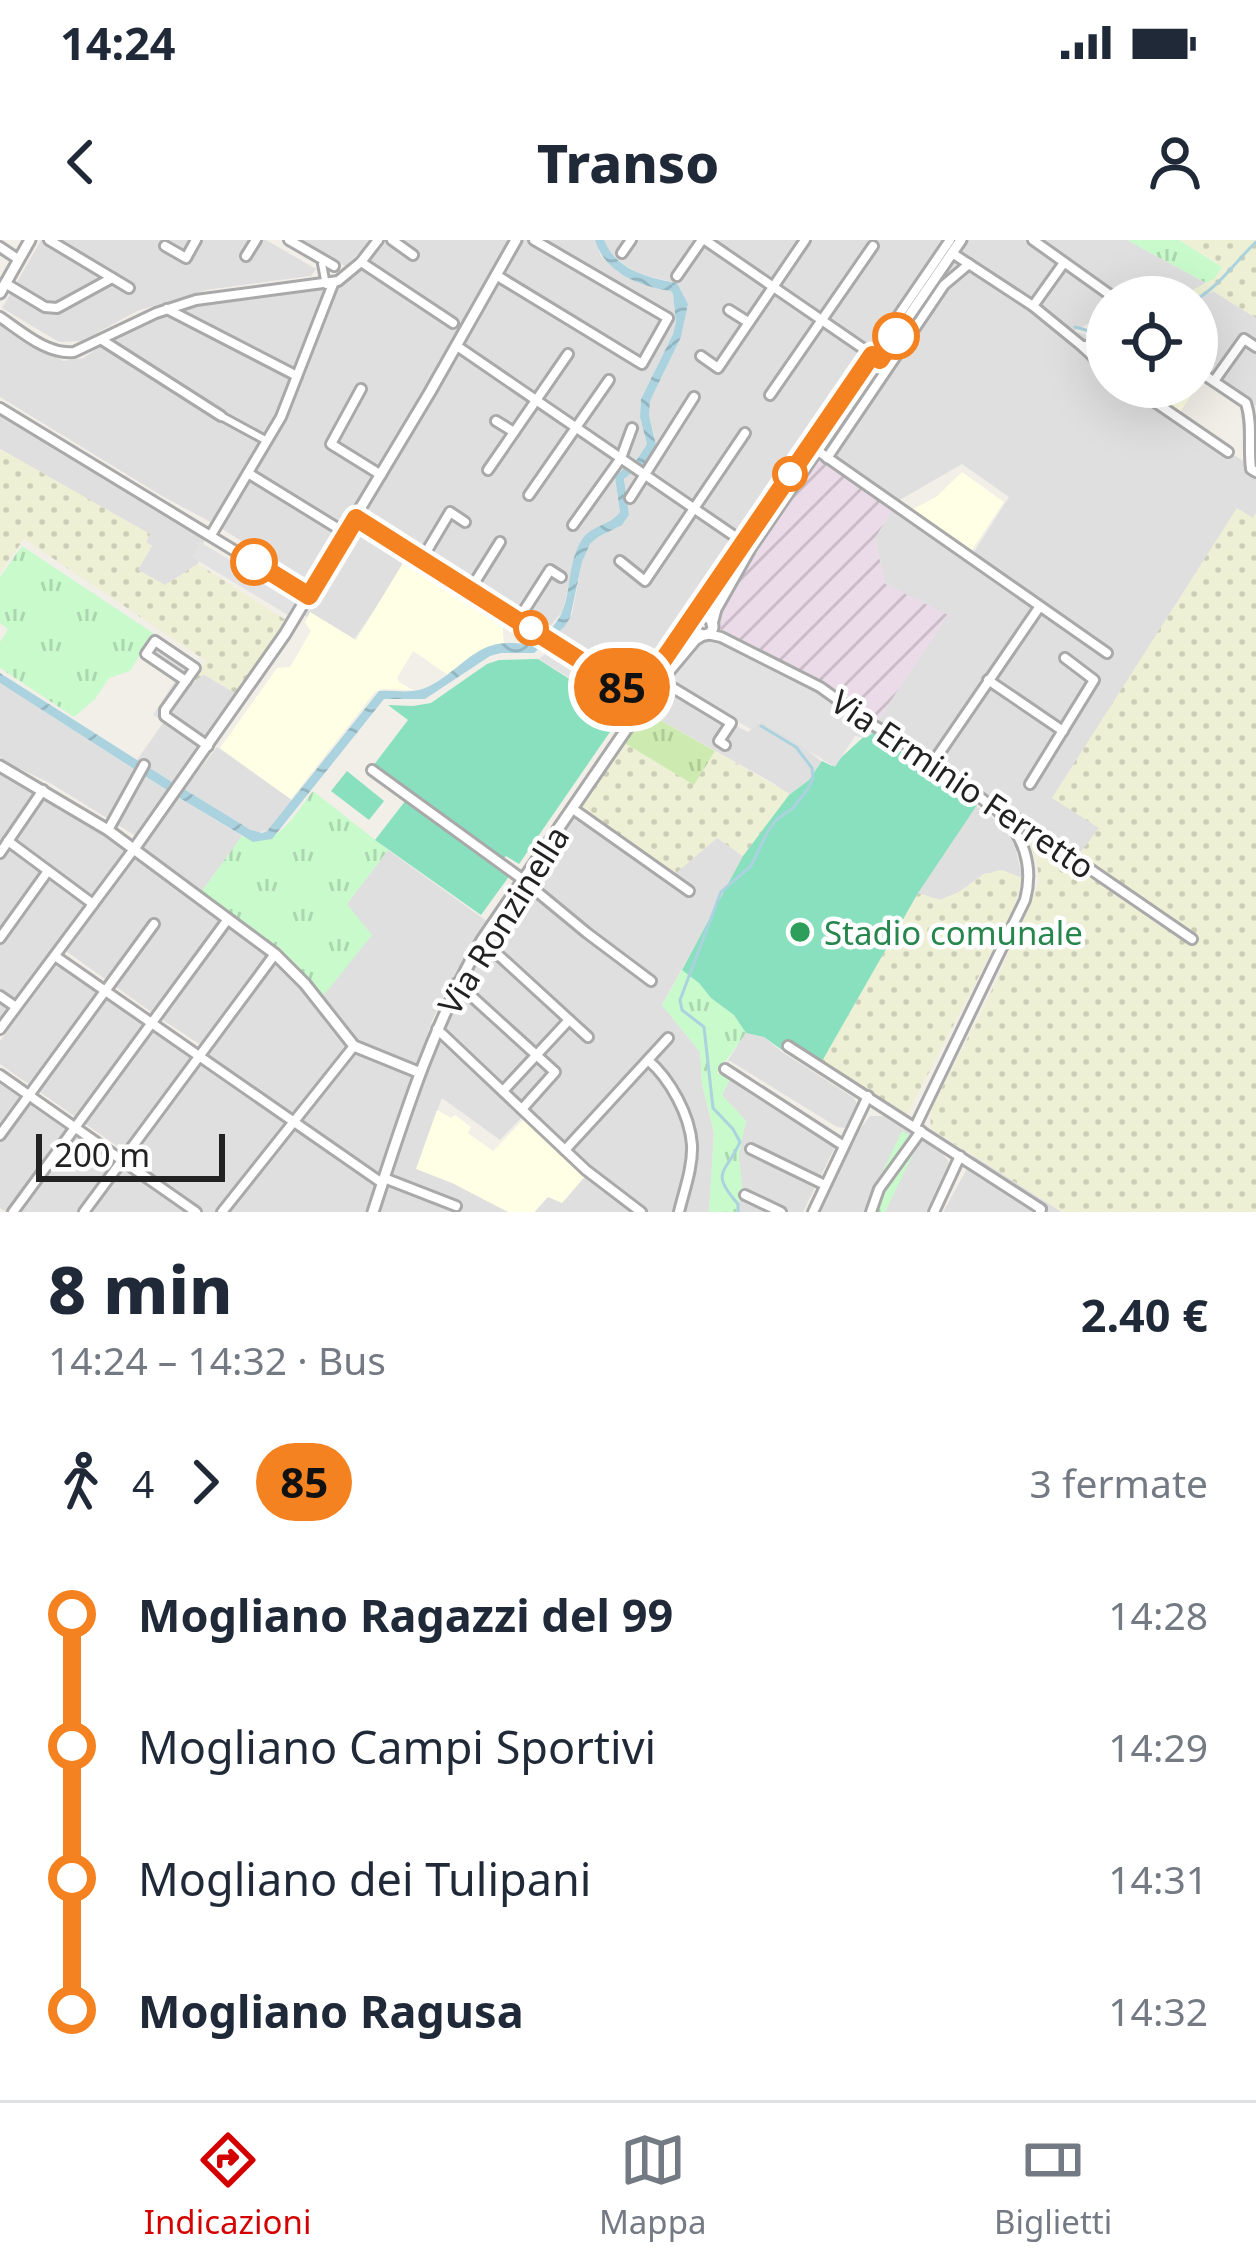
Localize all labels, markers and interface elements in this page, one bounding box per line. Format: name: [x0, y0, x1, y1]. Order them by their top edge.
text: 14:24: [60, 12, 176, 73]
text: Transo: [537, 125, 719, 199]
icon: back: [48, 129, 114, 195]
icon: person: [1142, 129, 1208, 195]
map controls: [1086, 276, 1218, 408]
button: locate: [1086, 276, 1218, 408]
unlabelled marker: [874, 314, 918, 358]
unlabelled marker: [774, 458, 806, 490]
unlabelled marker: [232, 540, 276, 584]
unlabelled marker: [515, 612, 547, 644]
line badge: 85: [568, 648, 676, 726]
text: 85: [598, 658, 646, 715]
street label: Via Erminio Ferretto: [822, 679, 1104, 889]
street label: Via Ronzinella: [427, 817, 579, 1023]
place label: Stadio comunale: [824, 910, 1083, 955]
marker: Stadio comunale: [787, 919, 813, 945]
scale bar: [36, 1128, 225, 1181]
text: 200 m: [54, 1132, 150, 1177]
text: 8 min: [48, 1243, 232, 1333]
text: 2.40 €: [1081, 1284, 1208, 1345]
text: 14:24 – 14:32 · Bus: [48, 1333, 386, 1386]
icon: walk: [48, 1449, 114, 1515]
icon: forward: [172, 1449, 238, 1515]
text: 85: [280, 1453, 328, 1510]
text: 4: [132, 1456, 154, 1509]
text: 3 fermate: [1030, 1456, 1208, 1509]
text: Mogliano Ragazzi del 99: [138, 1584, 673, 1645]
text: 14:28: [1108, 1588, 1208, 1641]
text: Mogliano Campi Sportivi: [138, 1716, 656, 1777]
text: 14:29: [1108, 1720, 1208, 1773]
text: Mogliano dei Tulipani: [138, 1848, 591, 1909]
text: 14:31: [1108, 1852, 1208, 1905]
text: Mogliano Ragusa: [138, 1980, 524, 2041]
text: 14:32: [1108, 1984, 1208, 2037]
tab: Indicazioni: [144, 2127, 311, 2244]
tab: Mappa: [599, 2127, 706, 2244]
tab: Biglietti: [994, 2127, 1112, 2244]

